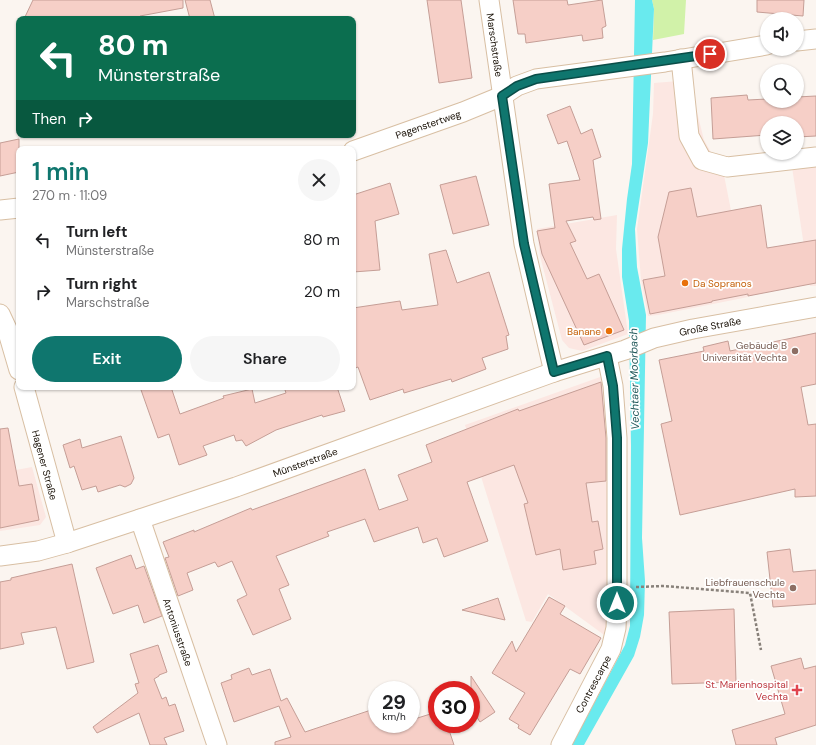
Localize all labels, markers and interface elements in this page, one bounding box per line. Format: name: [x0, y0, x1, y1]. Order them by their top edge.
street label: Marschstraße: [484, 12, 505, 78]
map controls: [760, 12, 804, 160]
button: sound: [760, 12, 804, 56]
text: 80 m: [98, 27, 168, 64]
icon: left: [32, 32, 84, 84]
pin: [693, 37, 727, 71]
icon: arrive: [699, 43, 721, 65]
text: Münsterstraße: [98, 63, 220, 87]
button: search: [760, 64, 804, 108]
street label: Pagenstertweg: [394, 107, 463, 142]
icon: right: [74, 108, 96, 130]
text: Then: [32, 109, 66, 129]
button: layers: [760, 116, 804, 160]
text: 1 min: [32, 156, 89, 187]
button: close: [298, 159, 340, 201]
text: 270 m · 11:09: [32, 187, 107, 204]
text: Turn left: [66, 222, 127, 242]
icon: left: [32, 229, 54, 251]
text: 80 m: [303, 230, 340, 250]
text: Münsterstraße: [66, 242, 154, 259]
text: Turn right: [66, 274, 137, 294]
place label: Da Sopranos: [693, 277, 752, 290]
marker: Da Sopranos: [680, 278, 690, 288]
icon: right: [32, 281, 54, 303]
text: 20 m: [304, 282, 340, 302]
text: Marschstraße: [66, 294, 149, 311]
street label: Große Straße: [678, 314, 742, 339]
place label: Banane: [567, 325, 601, 338]
marker: Banane: [604, 326, 614, 336]
water label: Vechtaer Moorbach: [626, 328, 642, 430]
button: Exit: [32, 336, 182, 382]
button: Share: [190, 336, 340, 382]
place label: Gebäude B Universität Vechta: [702, 339, 787, 364]
marker: Gebäude B Universität Vechta: [790, 346, 800, 356]
street label: Hagener Straße: [29, 429, 60, 502]
street label: Münsterstraße: [271, 445, 340, 480]
place label: Liebfrauenschule Vechta: [706, 576, 785, 601]
position arrow: [596, 582, 638, 624]
marker: Liebfrauenschule Vechta: [788, 583, 798, 593]
street label: Antoniusstraße: [160, 596, 195, 668]
street label: Contrescarpe: [573, 653, 614, 715]
place label: St. Marienhospital Vechta: [705, 678, 788, 703]
speed limit sign: 30: [428, 681, 480, 733]
marker: St. Marienhospital Vechta: [791, 684, 803, 696]
text: 29: [382, 689, 406, 715]
text: km/h: [382, 710, 406, 723]

